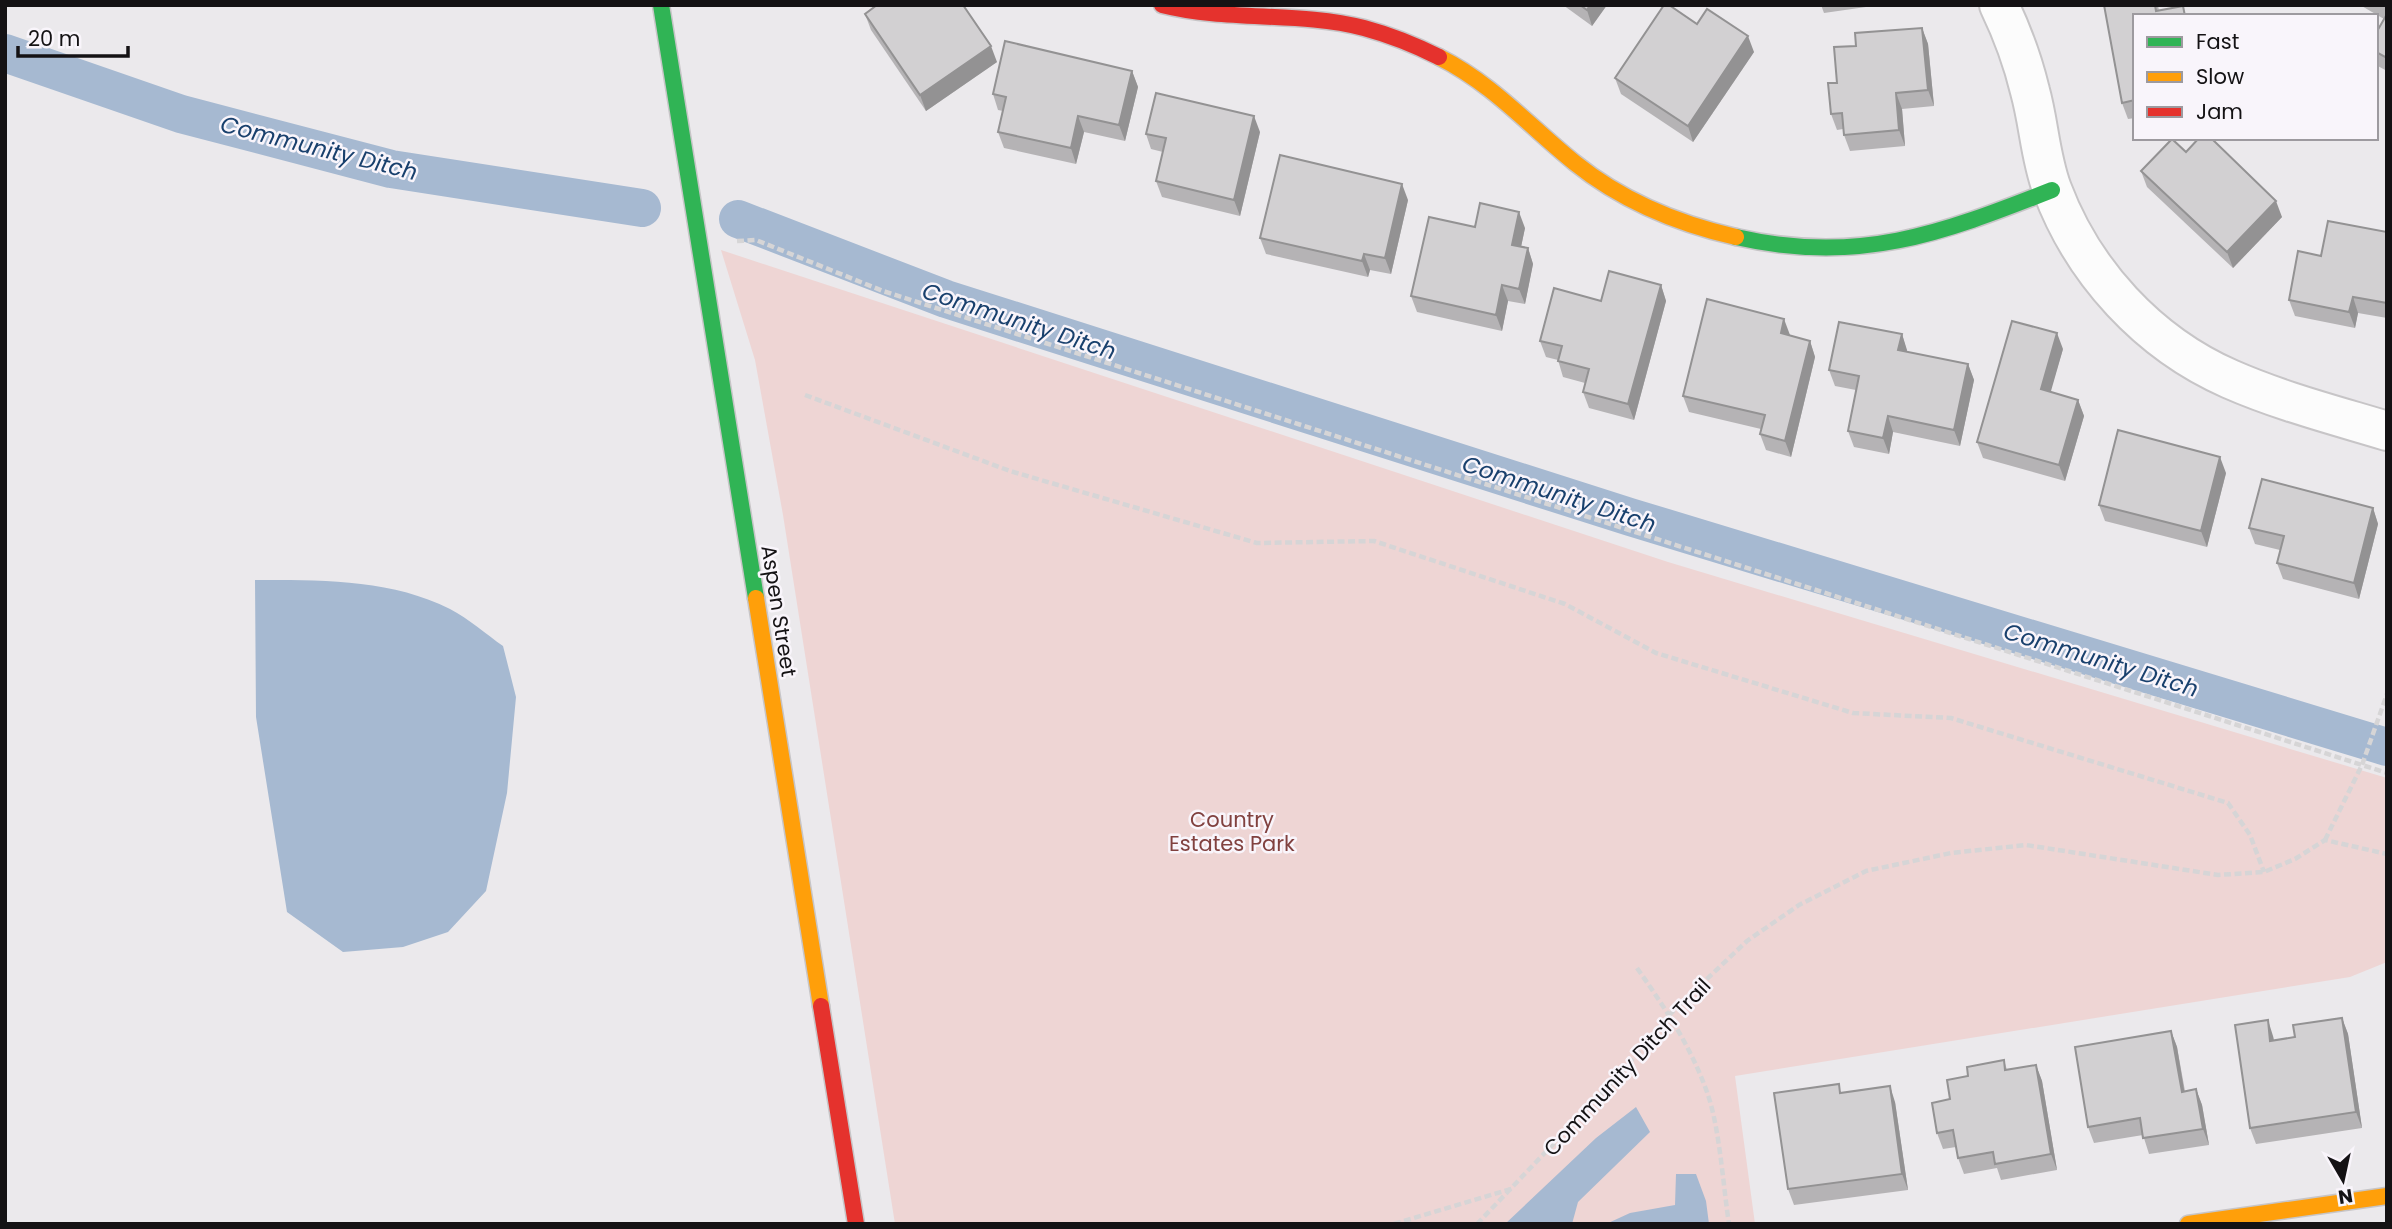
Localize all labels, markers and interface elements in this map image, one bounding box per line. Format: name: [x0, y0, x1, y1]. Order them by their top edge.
scale bar: [18, 14, 128, 58]
legend: [2133, 14, 2378, 140]
text: 20 m: [28, 24, 81, 53]
text: Fast: [2196, 27, 2239, 56]
text: Slow: [2196, 62, 2244, 91]
text: Jam: [2196, 97, 2243, 126]
water label: Community Ditch: [217, 108, 421, 188]
water label: Community Ditch: [918, 275, 1120, 367]
water label: Community Ditch: [1458, 448, 1660, 540]
street label: Aspen Street: [754, 543, 804, 679]
water label: Community Ditch: [2000, 615, 2202, 705]
park label: Country Estates Park: [1169, 805, 1295, 858]
street label: Community Ditch Trail: [1537, 972, 1717, 1162]
north arrow: [2308, 1145, 2378, 1215]
text: N: [2336, 1182, 2355, 1211]

